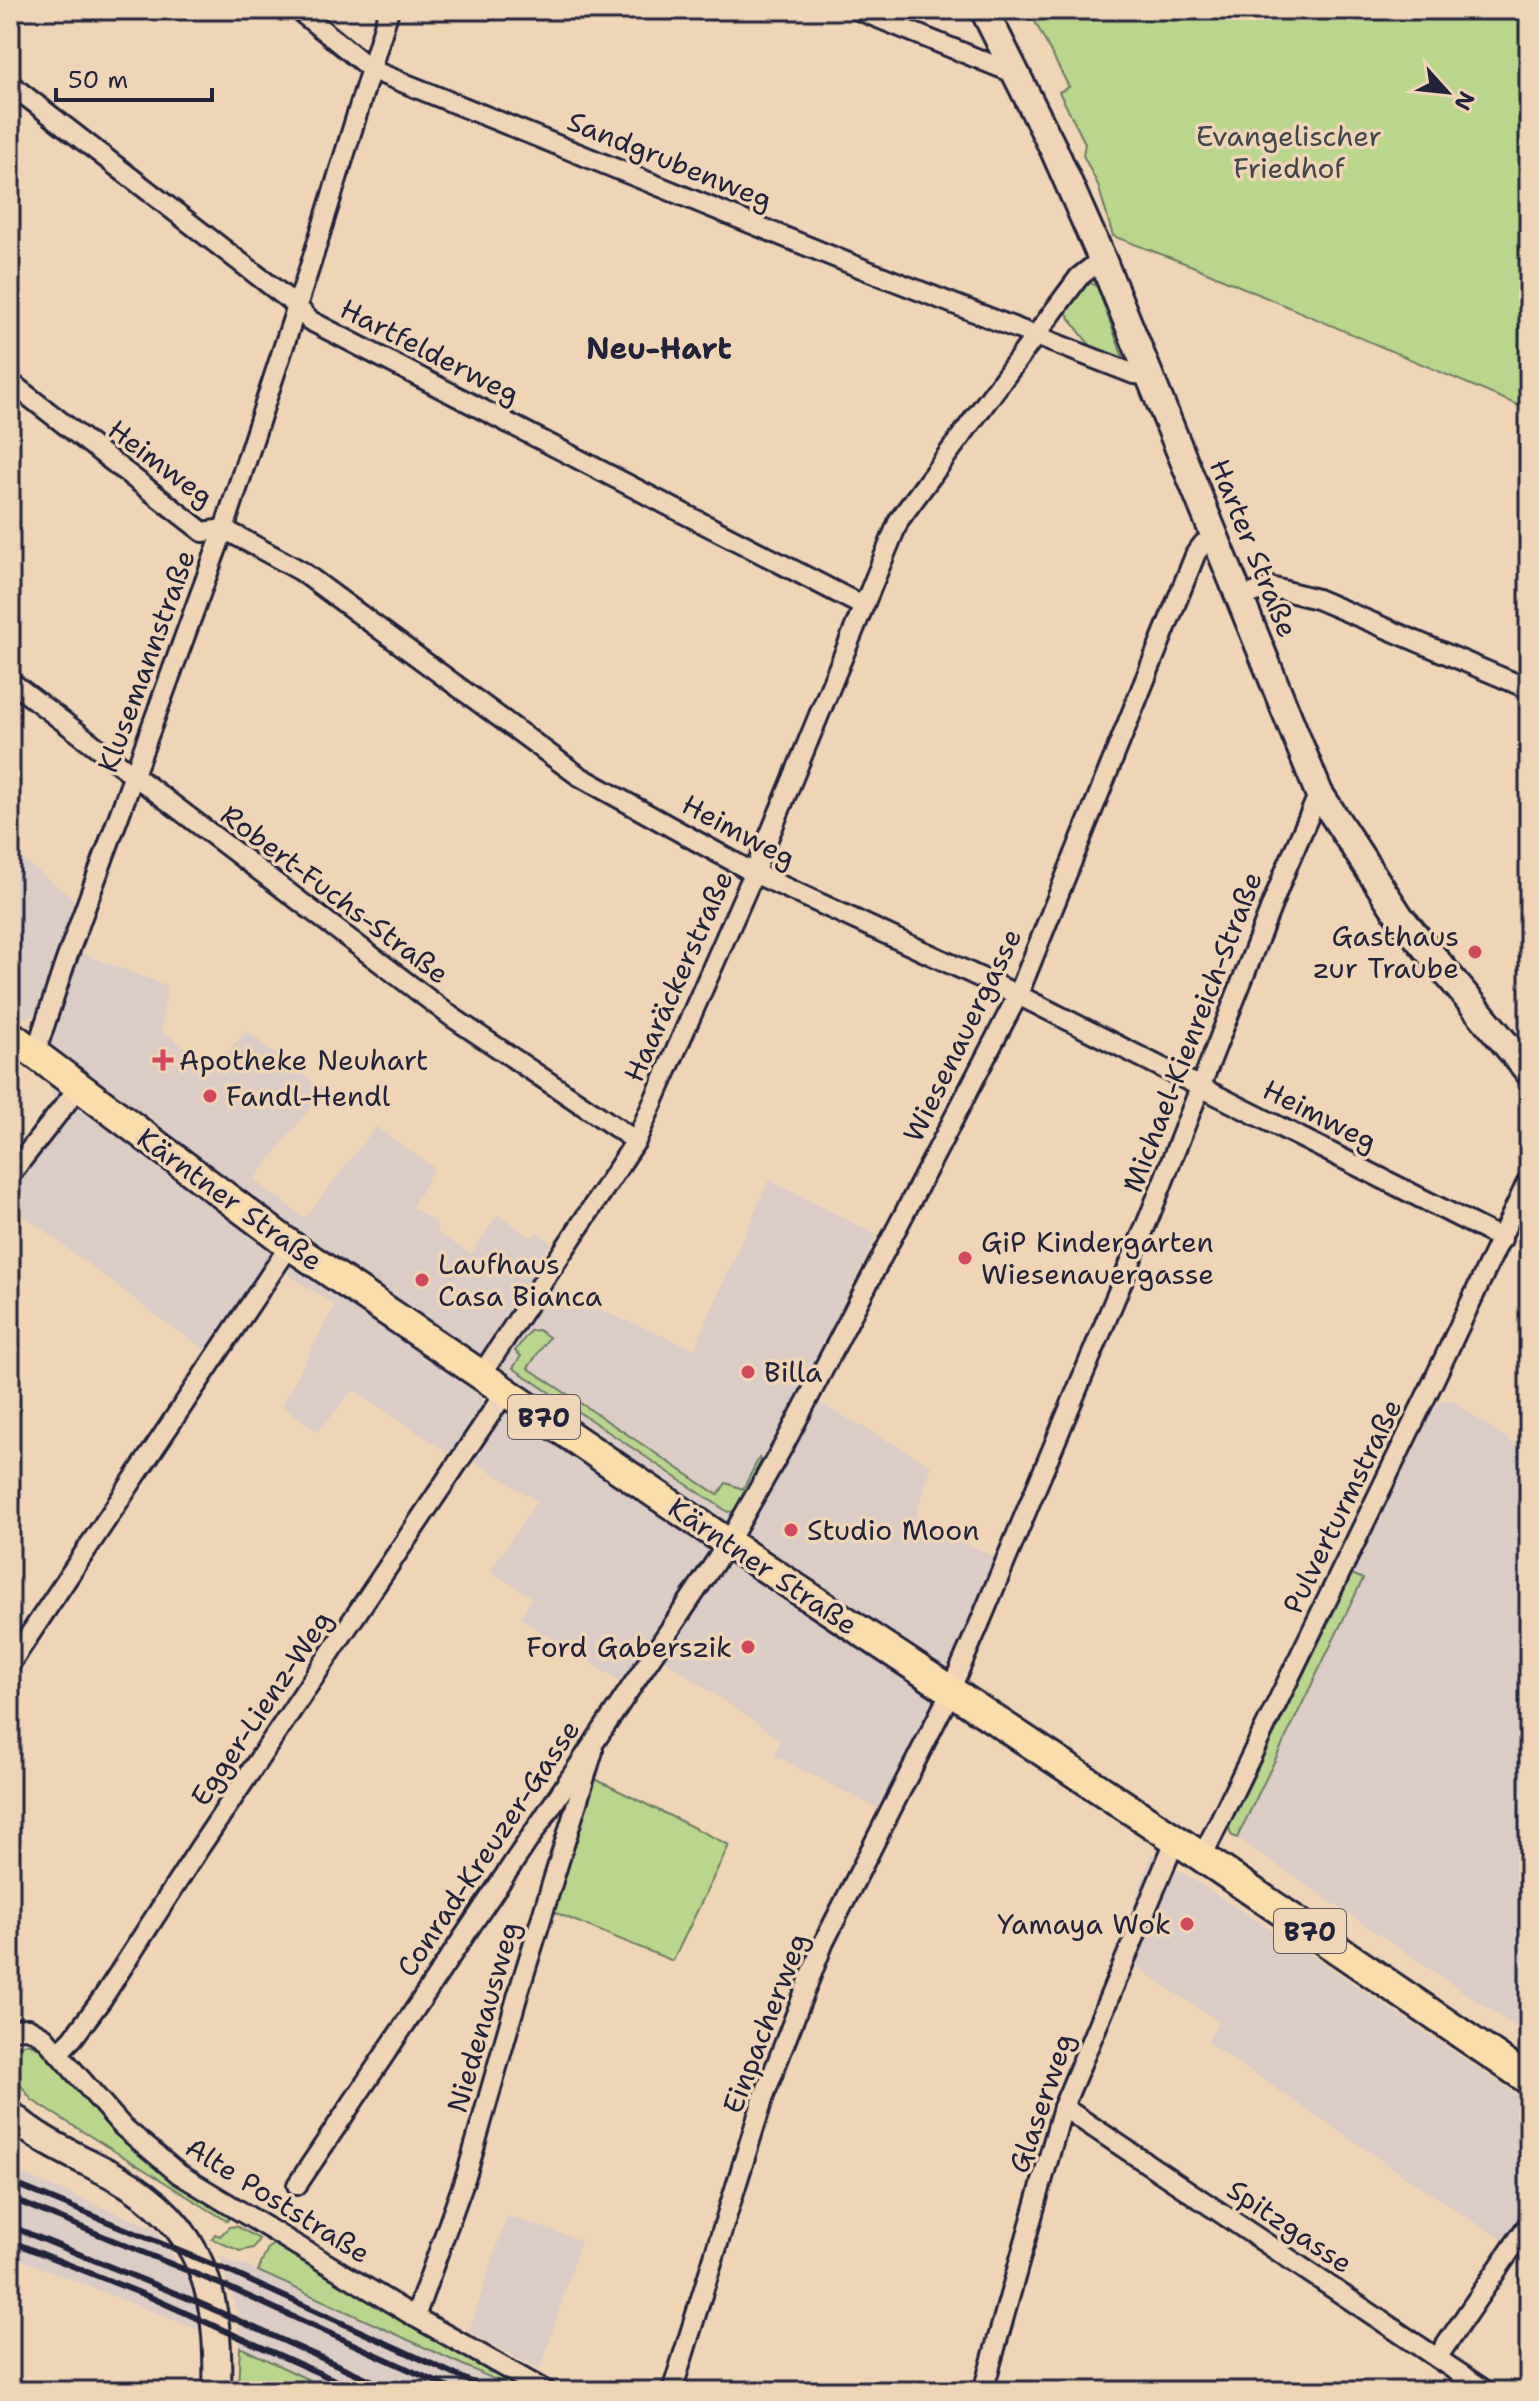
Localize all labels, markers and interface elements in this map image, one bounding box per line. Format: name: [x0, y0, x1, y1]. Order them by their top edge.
scale bar: [56, 52, 212, 102]
north arrow: [1407, 52, 1487, 132]
text: 50 m: [68, 64, 128, 96]
text: N: [1447, 87, 1481, 115]
street label: Sandgrubenweg: [562, 102, 778, 218]
park label: Evangelischer Friedhof: [1196, 117, 1382, 187]
street label: Hartfelderweg: [334, 289, 526, 413]
district label: Neu-Hart: [586, 328, 732, 369]
street label: Heimweg: [100, 411, 222, 515]
street label: Harter Straße: [1201, 453, 1307, 643]
street label: Klusemannstraße: [88, 545, 204, 777]
street label: Heimweg: [676, 785, 802, 877]
street label: Robert-Fuchs-Straße: [213, 796, 457, 992]
street label: Haaräckerstraße: [614, 864, 742, 1088]
street label: Michael-Kienreich-Straße: [1113, 866, 1271, 1198]
place label: Gasthaus zur Traube: [1313, 917, 1459, 987]
street label: Wiesenauergasse: [894, 922, 1030, 1148]
marker: Gasthaus zur Traube: [1466, 943, 1484, 961]
place label: Apotheke Neuhart: [179, 1041, 428, 1079]
marker: Apotheke Neuhart: [154, 1051, 172, 1069]
street label: Heimweg: [1256, 1070, 1384, 1160]
place label: Fandl-Hendl: [226, 1077, 391, 1115]
marker: Fandl-Hendl: [201, 1087, 219, 1105]
street label: Kärntner Straße: [130, 1119, 330, 1279]
place label: GiP Kindergarten Wiesenauergasse: [981, 1223, 1214, 1293]
place label: Laufhaus Casa Bianca: [438, 1245, 602, 1315]
marker: GiP Kindergarten Wiesenauergasse: [956, 1249, 974, 1267]
marker: Laufhaus Casa Bianca: [413, 1271, 431, 1289]
place label: Billa: [764, 1353, 822, 1391]
marker: Billa: [739, 1363, 757, 1381]
street label: Pulverturmstraße: [1274, 1392, 1410, 1620]
road number: B70: [508, 1395, 580, 1439]
street label: Kärntner Straße: [661, 1489, 865, 1643]
place label: Studio Moon: [807, 1511, 979, 1549]
marker: Studio Moon: [782, 1521, 800, 1539]
street label: Egger-Lienz-Weg: [181, 1603, 341, 1813]
place label: Ford Gaberszik: [526, 1628, 732, 1666]
marker: Ford Gaberszik: [739, 1638, 757, 1656]
street label: Conrad-Kreuzer-Gasse: [388, 1712, 588, 1984]
place label: Yamaya Wok: [997, 1905, 1171, 1943]
road number: B70: [1274, 1909, 1346, 1953]
marker: Yamaya Wok: [1178, 1915, 1196, 1933]
street label: Niedenausweg: [438, 1917, 528, 2117]
street label: Einpacherweg: [713, 1927, 817, 2119]
street label: Glaserweg: [999, 2028, 1083, 2178]
street label: Alte Poststraße: [179, 2128, 377, 2272]
street label: Spitzgasse: [1220, 2170, 1360, 2282]

